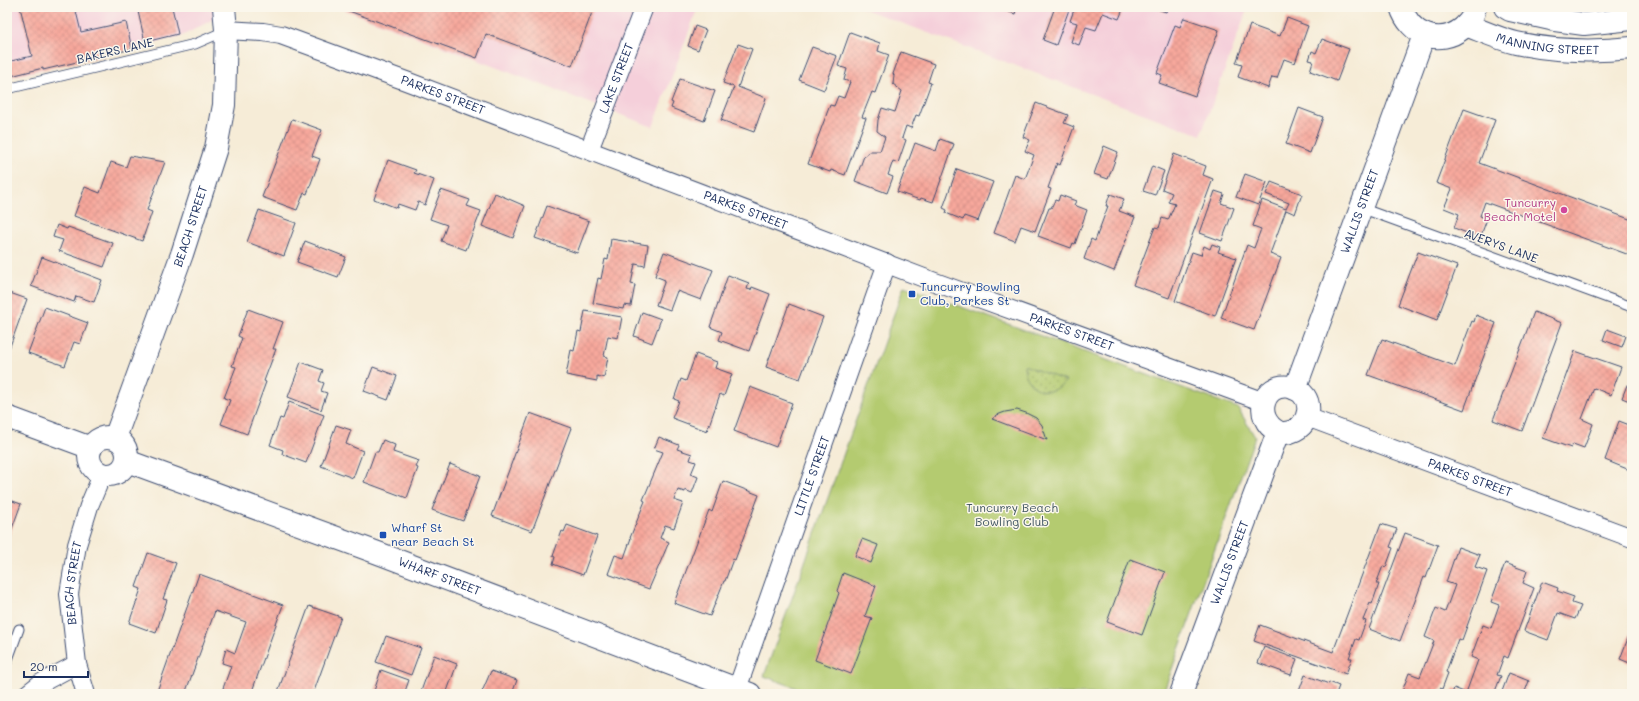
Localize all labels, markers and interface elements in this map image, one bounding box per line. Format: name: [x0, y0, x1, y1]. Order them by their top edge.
street label: MANNING STREET: [1494, 29, 1600, 57]
street label: BAKERS LANE: [75, 33, 155, 67]
street label: LAKE STREET: [595, 40, 637, 115]
street label: PARKES STREET: [399, 71, 488, 117]
street label: WALLIS STREET: [1336, 166, 1382, 256]
street label: BEACH STREET: [169, 183, 211, 269]
street label: PARKES STREET: [702, 186, 791, 233]
place label: Tuncurry Beach Motel: [1484, 194, 1556, 224]
marker: Tuncurry Beach Motel: [1559, 205, 1569, 215]
street label: AVERYS LANE: [1462, 224, 1541, 266]
place label: Tuncurry Bowling Club, Parkes St: [920, 278, 1020, 308]
marker: Tuncurry Bowling Club, Parkes St: [907, 289, 917, 299]
street label: PARKES STREET: [1028, 308, 1117, 354]
street label: LITTLE STREET: [790, 433, 833, 518]
street label: PARKES STREET: [1426, 454, 1515, 500]
park label: Tuncurry Beach Bowling Club: [966, 499, 1058, 529]
street label: WALLIS STREET: [1206, 518, 1252, 607]
place label: Wharf St near Beach St: [391, 519, 474, 549]
marker: Wharf St near Beach St: [378, 530, 388, 540]
street label: BEACH STREET: [60, 538, 85, 626]
street label: WHARF STREET: [396, 552, 484, 598]
scale bar: [24, 653, 88, 679]
text: 20 m: [30, 658, 58, 674]

